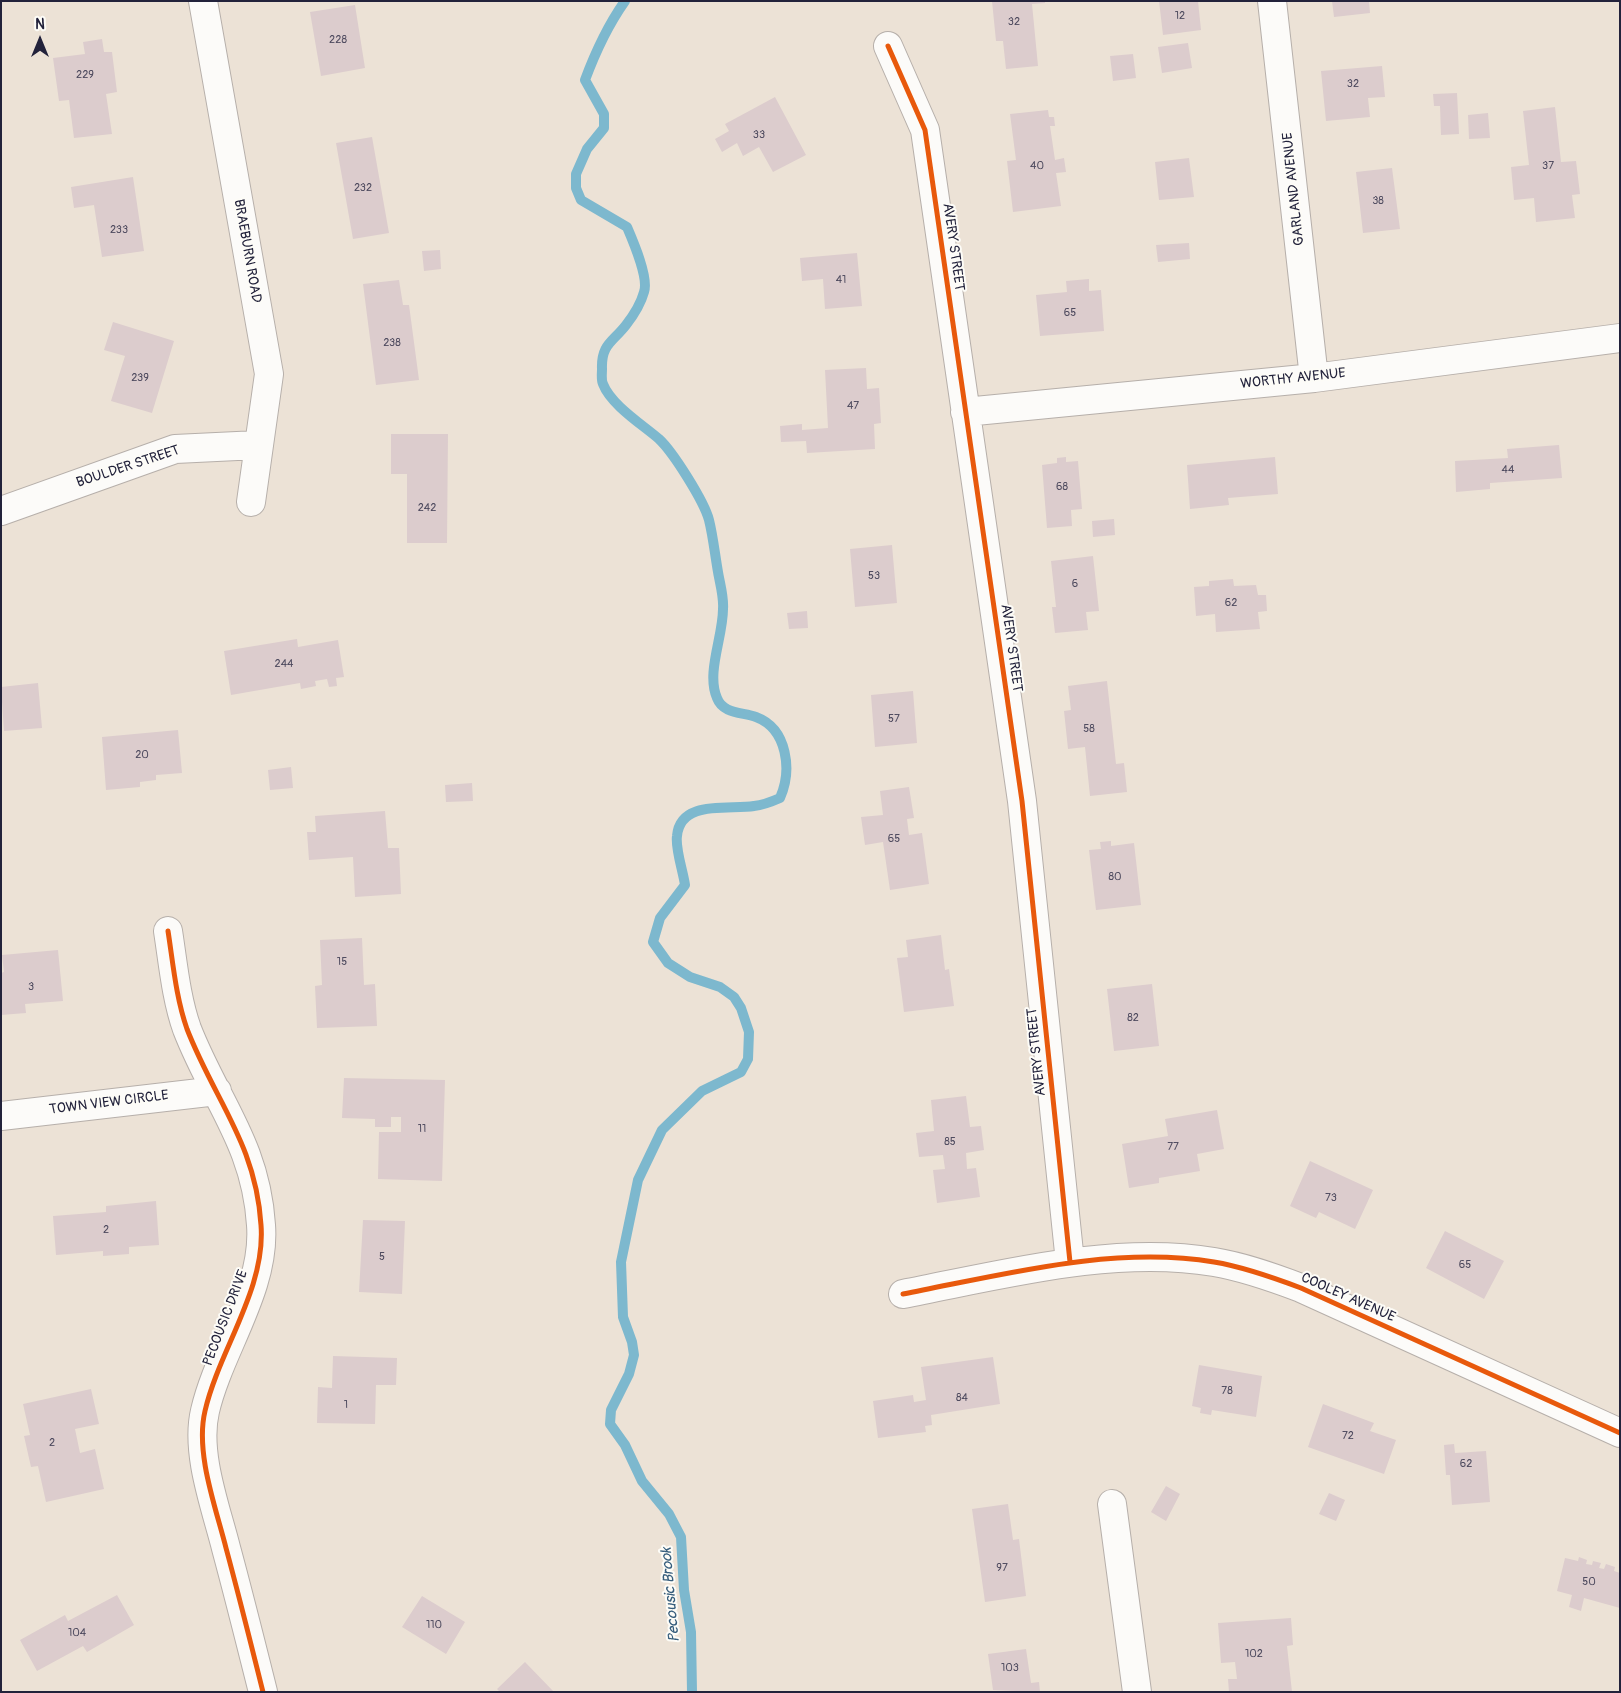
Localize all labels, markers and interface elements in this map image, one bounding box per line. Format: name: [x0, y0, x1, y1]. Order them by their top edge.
house number: 12: [1175, 9, 1185, 23]
north arrow: [15, 15, 65, 65]
house number: 32: [1008, 15, 1020, 29]
text: N: [35, 16, 45, 33]
house number: 228: [329, 33, 347, 47]
house number: 229: [76, 68, 94, 82]
house number: 32: [1347, 77, 1359, 91]
house number: 33: [753, 128, 765, 142]
street label: GARLAND AVENUE: [1280, 131, 1308, 247]
house number: 40: [1030, 159, 1044, 173]
house number: 37: [1542, 159, 1554, 173]
house number: 232: [354, 181, 372, 195]
house number: 38: [1372, 194, 1384, 208]
street label: BRAEBURN ROAD: [230, 198, 264, 304]
street label: AVERY STREET: [939, 202, 967, 292]
house number: 233: [110, 223, 128, 237]
house number: 41: [836, 273, 846, 287]
house number: 65: [1064, 306, 1076, 320]
house number: 238: [383, 336, 401, 350]
street label: WORTHY AVENUE: [1239, 365, 1347, 393]
house number: 239: [131, 371, 149, 385]
house number: 47: [847, 399, 859, 413]
street label: BOULDER STREET: [74, 442, 182, 492]
house number: 44: [1502, 463, 1514, 477]
house number: 68: [1056, 480, 1068, 494]
house number: 242: [418, 501, 436, 515]
house number: 53: [868, 569, 880, 583]
house number: 6: [1072, 577, 1078, 591]
house number: 62: [1225, 596, 1237, 610]
street label: AVERY STREET: [997, 603, 1025, 693]
house number: 244: [275, 657, 293, 671]
house number: 57: [888, 712, 900, 726]
house number: 58: [1083, 722, 1095, 736]
house number: 20: [135, 748, 149, 762]
house number: 65: [888, 832, 900, 846]
house number: 80: [1108, 870, 1122, 884]
house number: 15: [337, 955, 347, 969]
house number: 3: [28, 980, 34, 994]
street label: AVERY STREET: [1024, 1007, 1050, 1097]
house number: 82: [1127, 1011, 1139, 1025]
street label: TOWN VIEW CIRCLE: [48, 1087, 170, 1119]
house number: 11: [418, 1122, 426, 1136]
house number: 85: [944, 1135, 956, 1149]
house number: 77: [1167, 1140, 1179, 1154]
house number: 73: [1325, 1191, 1337, 1205]
house number: 2: [103, 1223, 109, 1237]
house number: 5: [379, 1250, 385, 1264]
house number: 65: [1459, 1258, 1471, 1272]
street label: PECOUSIC DRIVE: [200, 1268, 252, 1368]
street label: COOLEY AVENUE: [1298, 1270, 1398, 1326]
house number: 78: [1221, 1384, 1233, 1398]
house number: 84: [956, 1391, 968, 1405]
house number: 1: [344, 1398, 348, 1412]
house number: 72: [1342, 1429, 1354, 1443]
house number: 2: [49, 1436, 55, 1450]
house number: 62: [1460, 1457, 1472, 1471]
water label: Pecousic Brook: [658, 1547, 684, 1643]
house number: 97: [996, 1561, 1008, 1575]
house number: 50: [1582, 1575, 1596, 1589]
house number: 110: [426, 1618, 442, 1632]
house number: 104: [68, 1626, 86, 1640]
house number: 102: [1245, 1647, 1263, 1661]
house number: 103: [1001, 1661, 1019, 1675]

